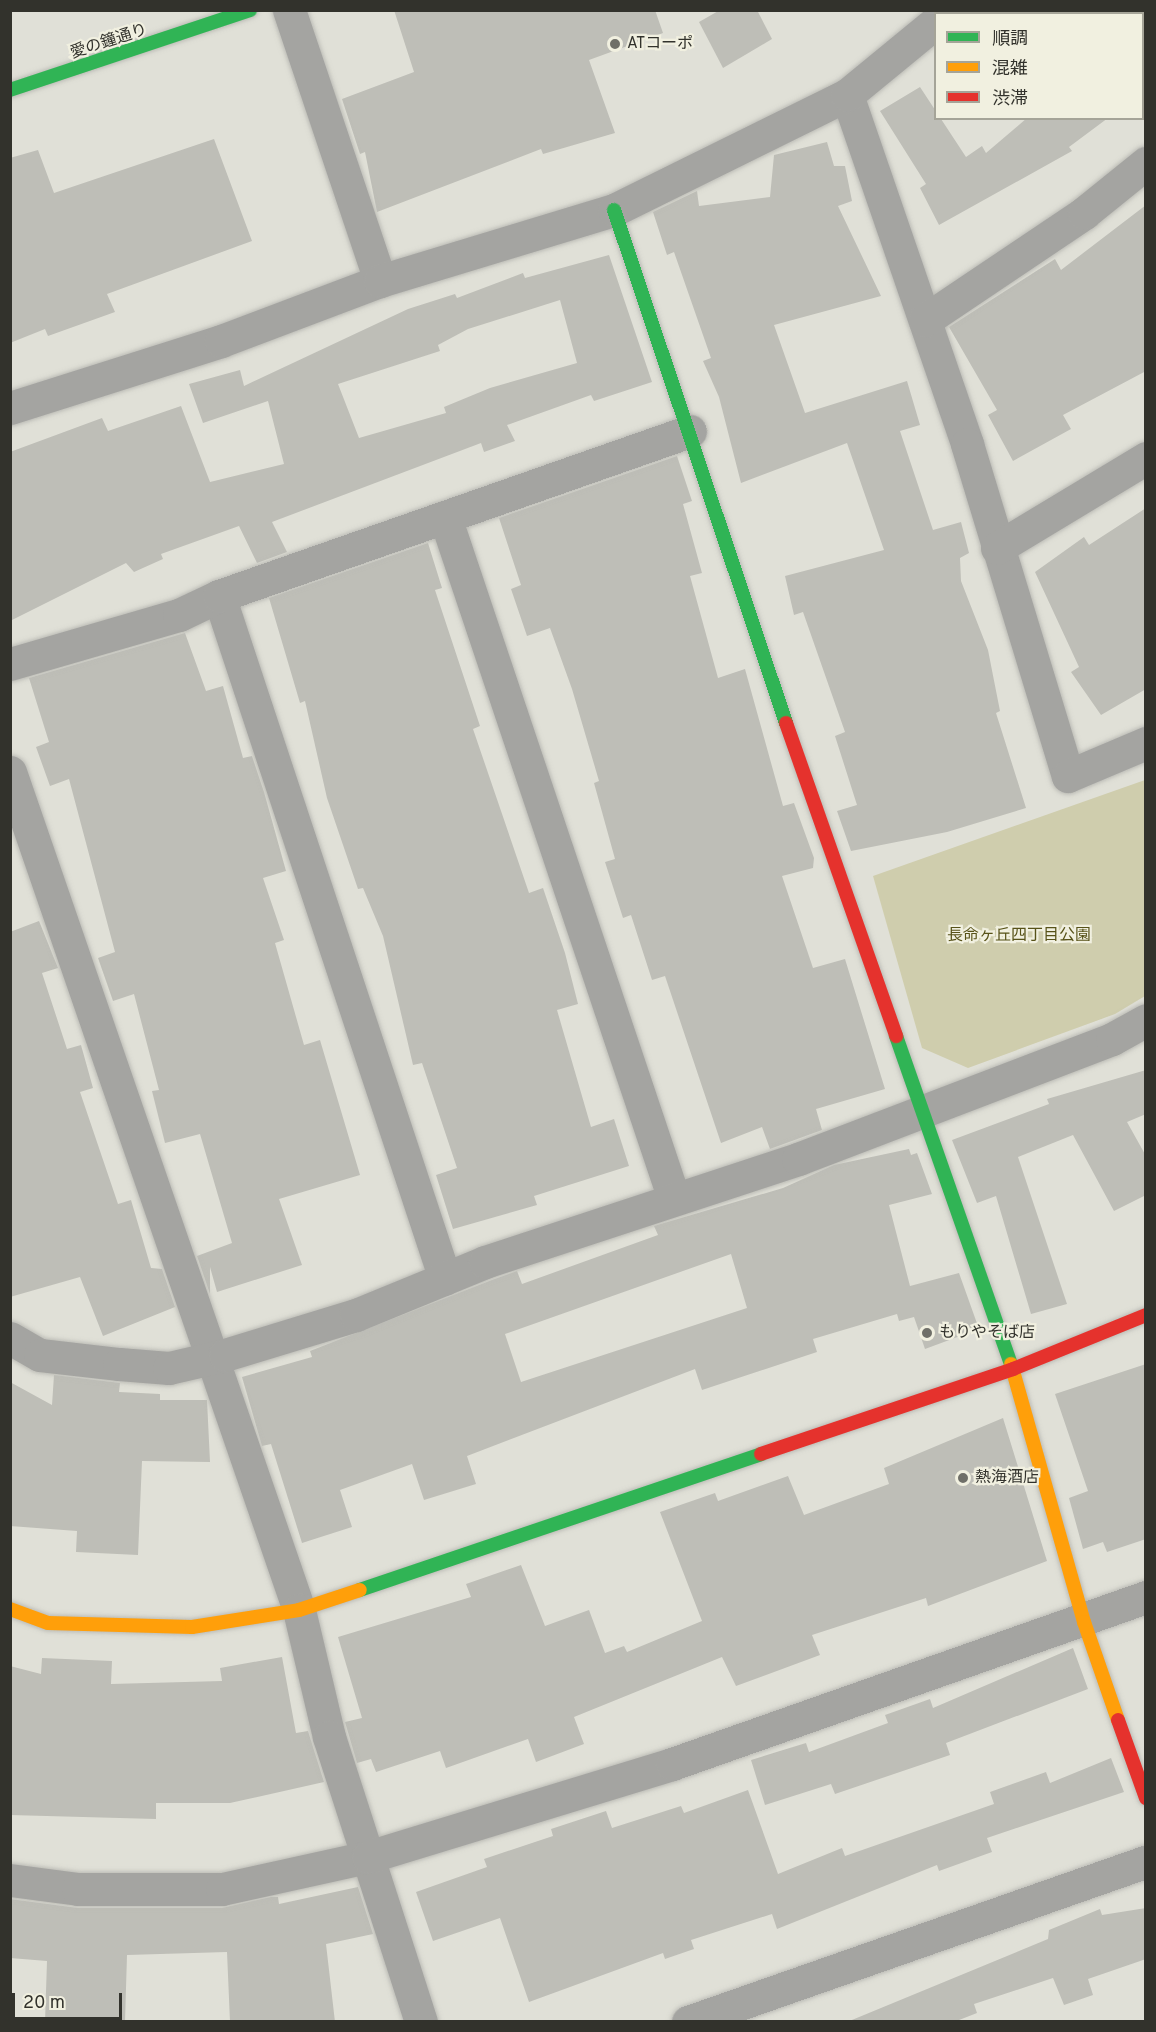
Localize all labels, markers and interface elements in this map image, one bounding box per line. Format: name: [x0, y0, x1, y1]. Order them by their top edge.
legend: [934, 12, 1144, 120]
street label: 愛の鐘通り: [68, 21, 150, 63]
text: 順調: [992, 28, 1028, 51]
place label: ATコーポ: [627, 34, 693, 54]
marker: ATコーポ: [608, 37, 622, 51]
text: 混雑: [992, 58, 1028, 81]
text: 渋滞: [992, 88, 1028, 111]
park label: 長命ヶ丘四丁目公園: [947, 926, 1091, 946]
place label: もりやそば店: [939, 1323, 1035, 1343]
marker: もりやそば店: [920, 1326, 934, 1340]
place label: 熱海酒店: [975, 1468, 1039, 1488]
marker: 熱海酒店: [956, 1471, 970, 1485]
scale bar: [15, 1981, 124, 2019]
text: 20 m: [23, 1992, 65, 2015]

